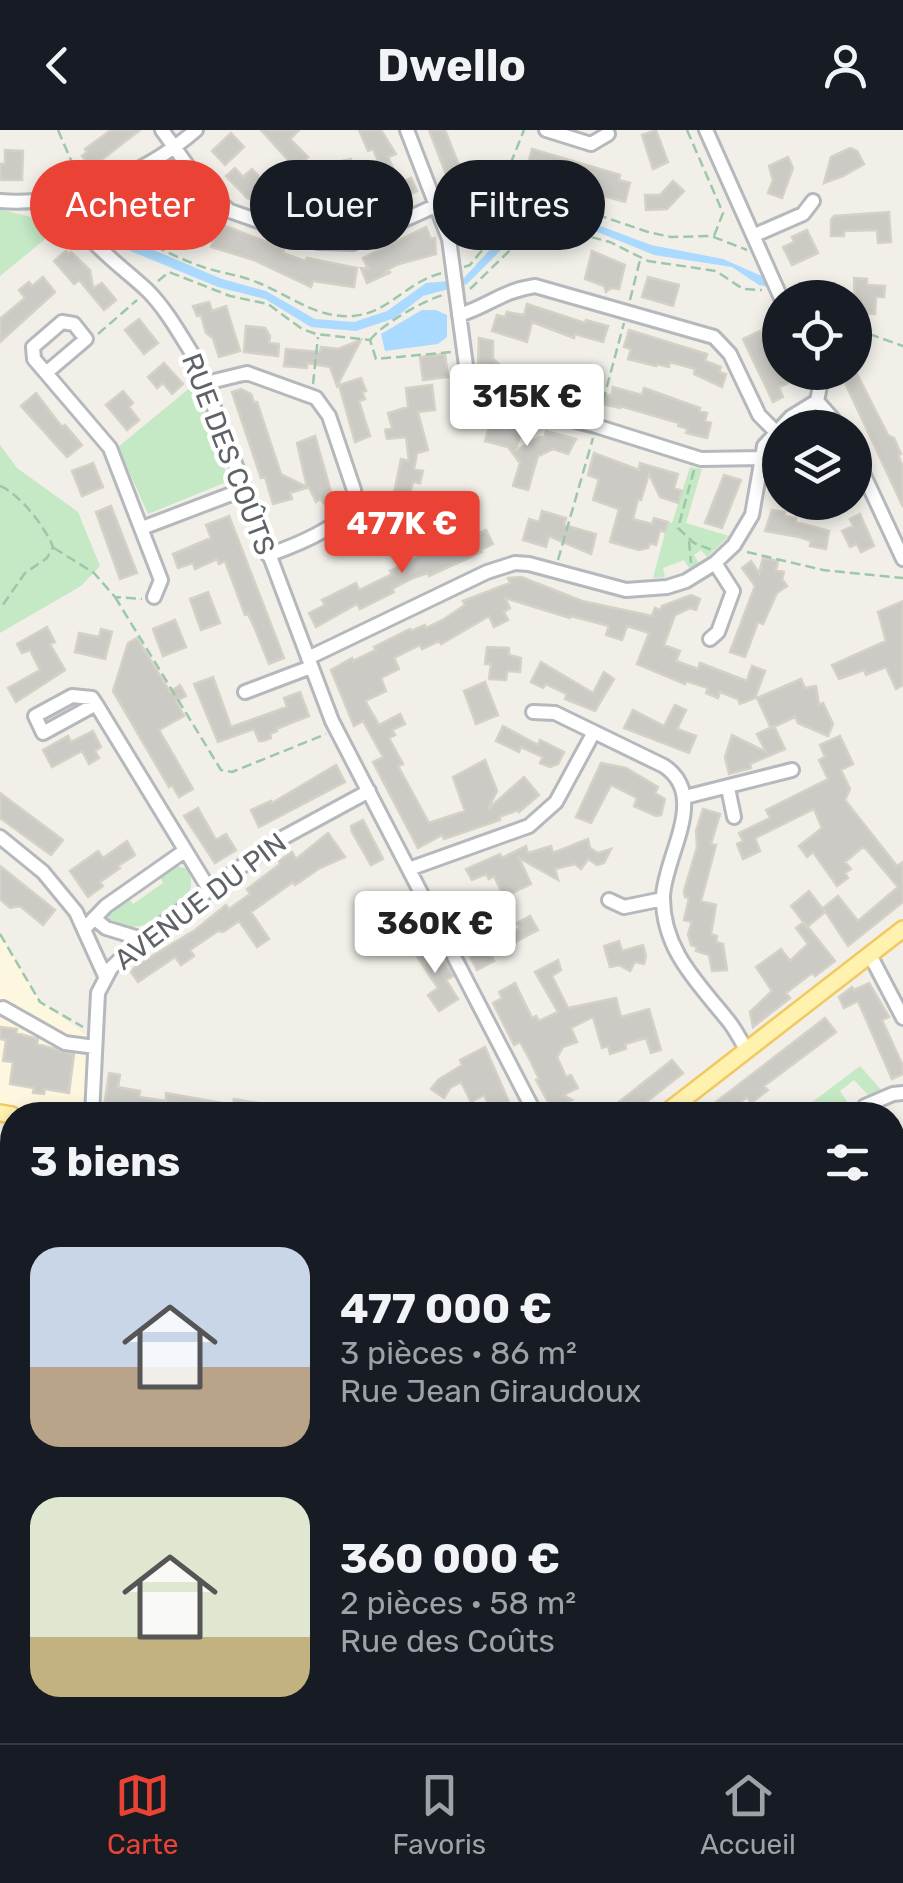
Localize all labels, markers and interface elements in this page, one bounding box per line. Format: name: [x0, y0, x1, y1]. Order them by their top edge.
icon: back: [30, 38, 85, 93]
icon: person: [818, 38, 873, 93]
text: Dwello: [377, 39, 526, 92]
chip: Acheter: [30, 160, 230, 250]
chip: Louer: [250, 160, 413, 250]
chip: Filtres: [433, 160, 605, 250]
map controls: [762, 280, 872, 520]
button: locate: [762, 280, 872, 390]
street label: RUE DES COÛTS: [175, 349, 282, 560]
pin: 315K €: [446, 364, 608, 449]
text: 315K €: [472, 377, 582, 415]
button: layers: [762, 410, 872, 520]
pin: 477K €: [321, 491, 483, 576]
text: 477K €: [347, 504, 457, 542]
street label: AVENUE DU PIN: [108, 826, 293, 977]
pin: 360K €: [354, 891, 516, 976]
text: 360K €: [377, 904, 493, 942]
icon: filters: [820, 1135, 875, 1190]
text: 3 biens: [30, 1137, 180, 1187]
text: 477 000 €: [340, 1284, 552, 1334]
icon: home: [110, 1287, 230, 1407]
text: 3 pièces · 86 m²: [340, 1334, 577, 1372]
text: Rue Jean Giraudoux: [340, 1372, 641, 1410]
text: 360 000 €: [340, 1534, 560, 1584]
icon: home: [110, 1537, 230, 1657]
text: 2 pièces · 58 m²: [340, 1584, 576, 1622]
text: Rue des Coûts: [340, 1622, 555, 1660]
tab: Carte: [107, 1768, 178, 1861]
tab: Favoris: [393, 1768, 486, 1861]
tab: Accueil: [700, 1768, 796, 1861]

